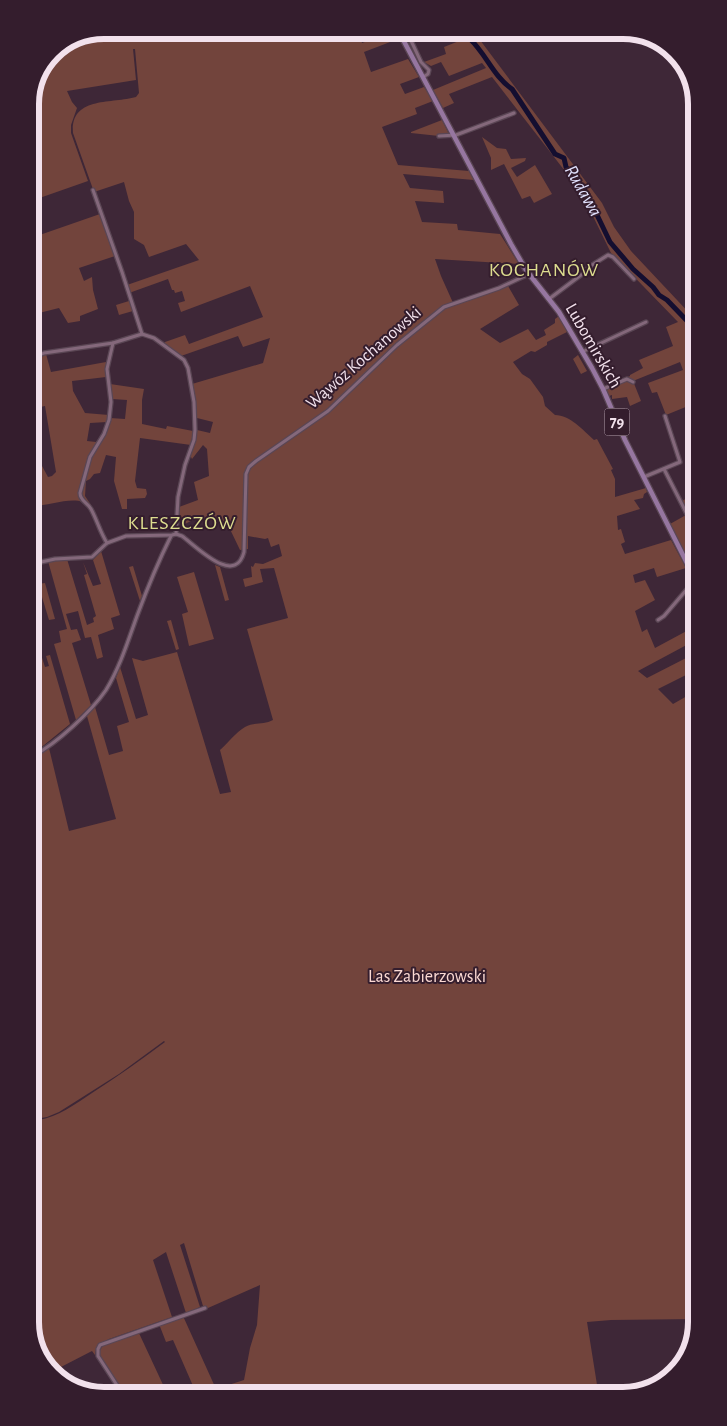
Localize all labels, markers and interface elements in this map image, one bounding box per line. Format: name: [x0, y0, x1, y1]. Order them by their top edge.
water label: Rudawa: [561, 162, 605, 220]
district label: KOCHANÓW: [489, 259, 599, 280]
street label: Lubomirskich: [562, 301, 624, 391]
street label: Wąwóz Kochanowski: [303, 303, 425, 413]
road number: 79: [604, 408, 630, 436]
district label: KLESZCZÓW: [127, 512, 237, 533]
park label: Las Zabierzowski: [368, 968, 486, 986]

